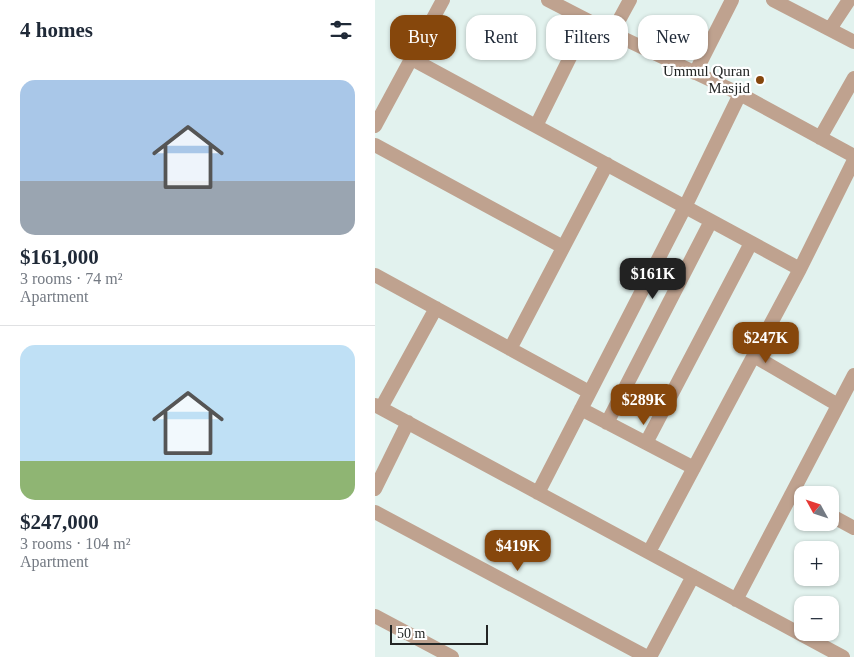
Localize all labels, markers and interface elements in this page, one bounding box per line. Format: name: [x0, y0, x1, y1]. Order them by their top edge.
chip: Buy: [390, 15, 456, 60]
chip: Rent: [466, 15, 536, 60]
chip: Filters: [546, 15, 628, 60]
chip: New: [638, 15, 708, 60]
icon: filters: [327, 16, 355, 44]
text: 4 homes: [20, 18, 93, 42]
place label: Ummul Quran Masjid: [663, 63, 750, 96]
marker: Ummul Quran Masjid: [754, 74, 766, 86]
icon: home: [143, 112, 233, 202]
text: $161,000: [20, 245, 99, 269]
pin: $161K: [618, 258, 688, 300]
text: $161K: [631, 265, 675, 282]
text: 3 rooms · 74 m²: [20, 270, 123, 287]
text: Apartment: [20, 288, 88, 305]
pin: $247K: [731, 322, 801, 364]
text: $247K: [744, 329, 788, 346]
icon: home: [143, 378, 233, 468]
pin: $289K: [609, 384, 679, 426]
text: $289K: [622, 391, 666, 408]
north arrow: [794, 486, 839, 531]
map controls: [794, 486, 839, 641]
text: $247,000: [20, 510, 99, 534]
pin: $419K: [483, 530, 553, 572]
text: 3 rooms · 104 m²: [20, 535, 131, 552]
text: $419K: [496, 537, 540, 554]
button: +: [794, 541, 839, 586]
text: Apartment: [20, 553, 88, 570]
button: −: [794, 596, 839, 641]
scale bar: [390, 622, 487, 645]
text: 50 m: [397, 626, 425, 641]

